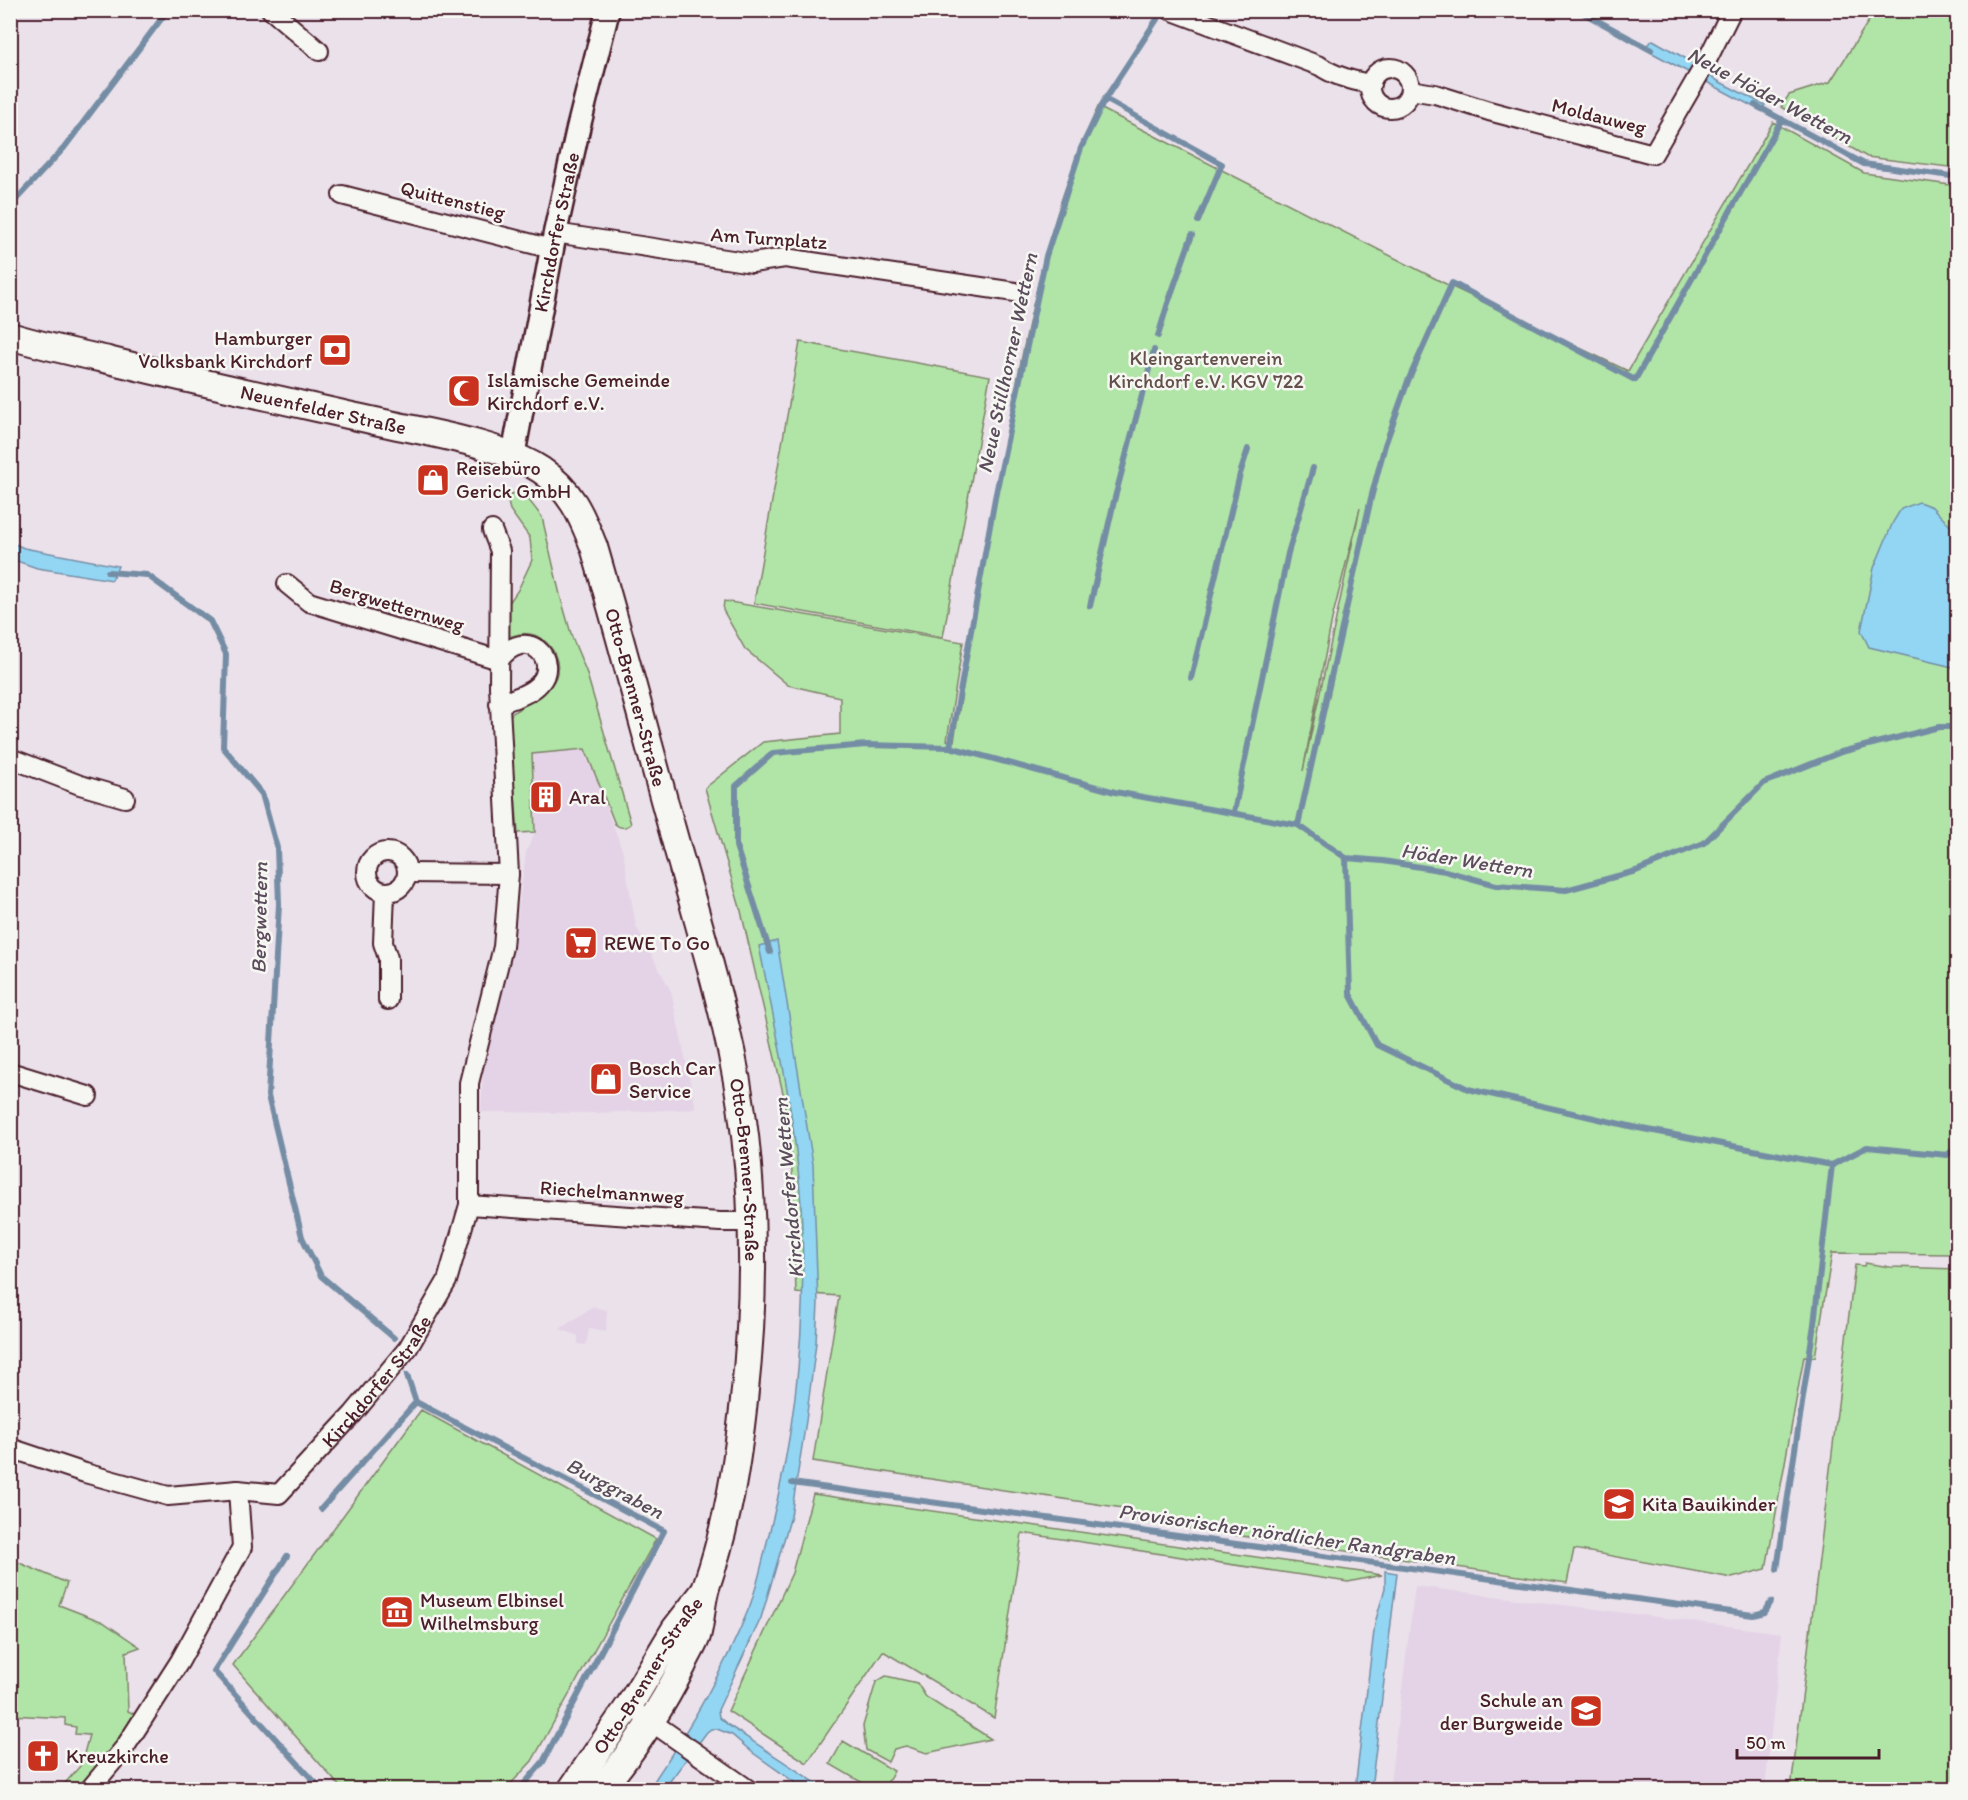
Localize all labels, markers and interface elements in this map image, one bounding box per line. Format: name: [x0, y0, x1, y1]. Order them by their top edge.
water label: Neue Höder Wettern: [1683, 41, 1857, 149]
street label: Moldauweg: [1549, 93, 1650, 140]
street label: Kirchdorfer Straße: [528, 150, 585, 314]
street label: Quittenstieg: [398, 175, 509, 225]
street label: Am Turnplatz: [710, 222, 829, 254]
water label: Neue Stillhorner Wettern: [971, 250, 1043, 475]
place label: Hamburger Volksbank Kirchdorf: [138, 326, 312, 373]
bank icon: Hamburger Volksbank Kirchdorf: [317, 332, 353, 368]
park label: Kleingartenverein Kirchdorf e.V. KGV 722: [1108, 346, 1304, 393]
place label: Islamische Gemeinde Kirchdorf e.V.: [487, 368, 670, 415]
mosque icon: Islamische Gemeinde Kirchdorf e.V.: [446, 373, 482, 409]
street label: Neuenfelder Straße: [238, 379, 408, 439]
place label: Reisebüro Gerick GmbH: [456, 456, 571, 503]
shop icon: Reisebüro Gerick GmbH: [415, 462, 451, 498]
street label: Bergwetternweg: [327, 573, 468, 637]
street label: Otto-Brenner-Straße: [600, 605, 672, 789]
building icon: Aral: [528, 779, 564, 815]
place label: Aral: [569, 785, 606, 809]
water label: Höder Wettern: [1400, 837, 1535, 883]
water label: Bergwettern: [246, 861, 272, 974]
supermarket icon: REWE To Go: [563, 925, 599, 961]
place label: REWE To Go: [604, 931, 710, 955]
place label: Bosch Car Service: [629, 1056, 716, 1103]
shop icon: Bosch Car Service: [588, 1061, 624, 1097]
street label: Otto-Brenner-Straße: [725, 1076, 764, 1261]
water label: Kirchdorfer Wettern: [768, 1096, 808, 1279]
street label: Riechelmannweg: [539, 1175, 686, 1209]
street label: Kirchdorfer Straße: [316, 1311, 436, 1452]
water label: Burggraben: [562, 1452, 669, 1525]
school or university icon: Kita Bauikinder: [1601, 1486, 1637, 1522]
place label: Kita Bauikinder: [1642, 1492, 1775, 1516]
water label: Provisorischer nördlicher Randgraben: [1117, 1498, 1458, 1570]
place label: Museum Elbinsel Wilhelmsburg: [420, 1588, 564, 1635]
street label: Otto-Brenner-Straße: [587, 1591, 708, 1759]
museum icon: Museum Elbinsel Wilhelmsburg: [379, 1594, 415, 1630]
place label: Schule an der Burgweide: [1440, 1688, 1563, 1735]
school or university icon: Schule an der Burgweide: [1568, 1693, 1604, 1729]
scale bar: [1737, 1722, 1880, 1760]
text: 50 m: [1746, 1732, 1786, 1754]
church icon: Kreuzkirche: [25, 1738, 61, 1774]
place label: Kreuzkirche: [66, 1744, 169, 1768]

